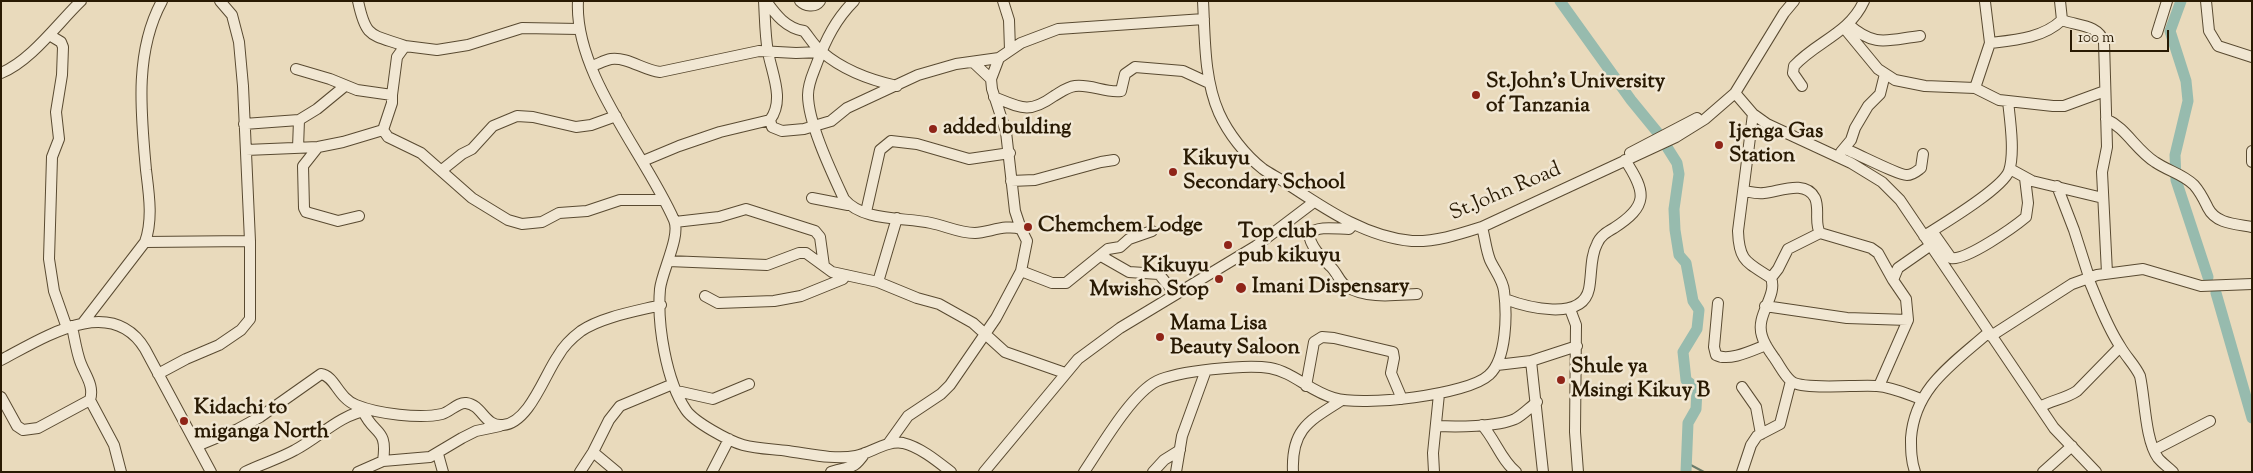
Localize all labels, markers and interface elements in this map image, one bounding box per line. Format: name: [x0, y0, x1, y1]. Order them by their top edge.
scale bar: [2073, 20, 2172, 52]
text: 100 m: [2078, 28, 2114, 49]
place label: St.John's University of Tanzania: [1486, 70, 1665, 120]
marker: St.John's University of Tanzania: [1470, 89, 1482, 101]
place label: added bulding: [943, 116, 1071, 142]
place label: Ijenga Gas Station: [1729, 120, 1823, 170]
marker: added bulding: [927, 123, 939, 135]
marker: Ijenga Gas Station: [1713, 139, 1725, 151]
place label: Kikuyu Secondary School: [1183, 147, 1345, 197]
street label: St.John Road: [1447, 158, 1565, 228]
marker: Kikuyu Secondary School: [1167, 166, 1179, 178]
place label: Chemchem Lodge: [1038, 214, 1203, 240]
place label: Top club pub kikuyu: [1238, 220, 1341, 270]
marker: Chemchem Lodge: [1022, 221, 1034, 233]
marker: Top club pub kikuyu: [1222, 239, 1234, 251]
place label: Kikuyu Mwisho Stop: [1089, 254, 1209, 304]
marker: Kikuyu Mwisho Stop: [1213, 273, 1225, 285]
place label: Imani Dispensary: [1252, 275, 1409, 301]
marker: Imani Dispensary: [1234, 281, 1248, 295]
place label: Mama Lisa Beauty Saloon: [1170, 312, 1300, 362]
marker: Mama Lisa Beauty Saloon: [1154, 331, 1166, 343]
place label: Shule ya Msingi Kikuy B: [1571, 355, 1710, 405]
marker: Shule ya Msingi Kikuy B: [1555, 374, 1567, 386]
place label: Kidachi to miganga North: [194, 396, 329, 446]
marker: Kidachi to miganga North: [178, 415, 190, 427]

